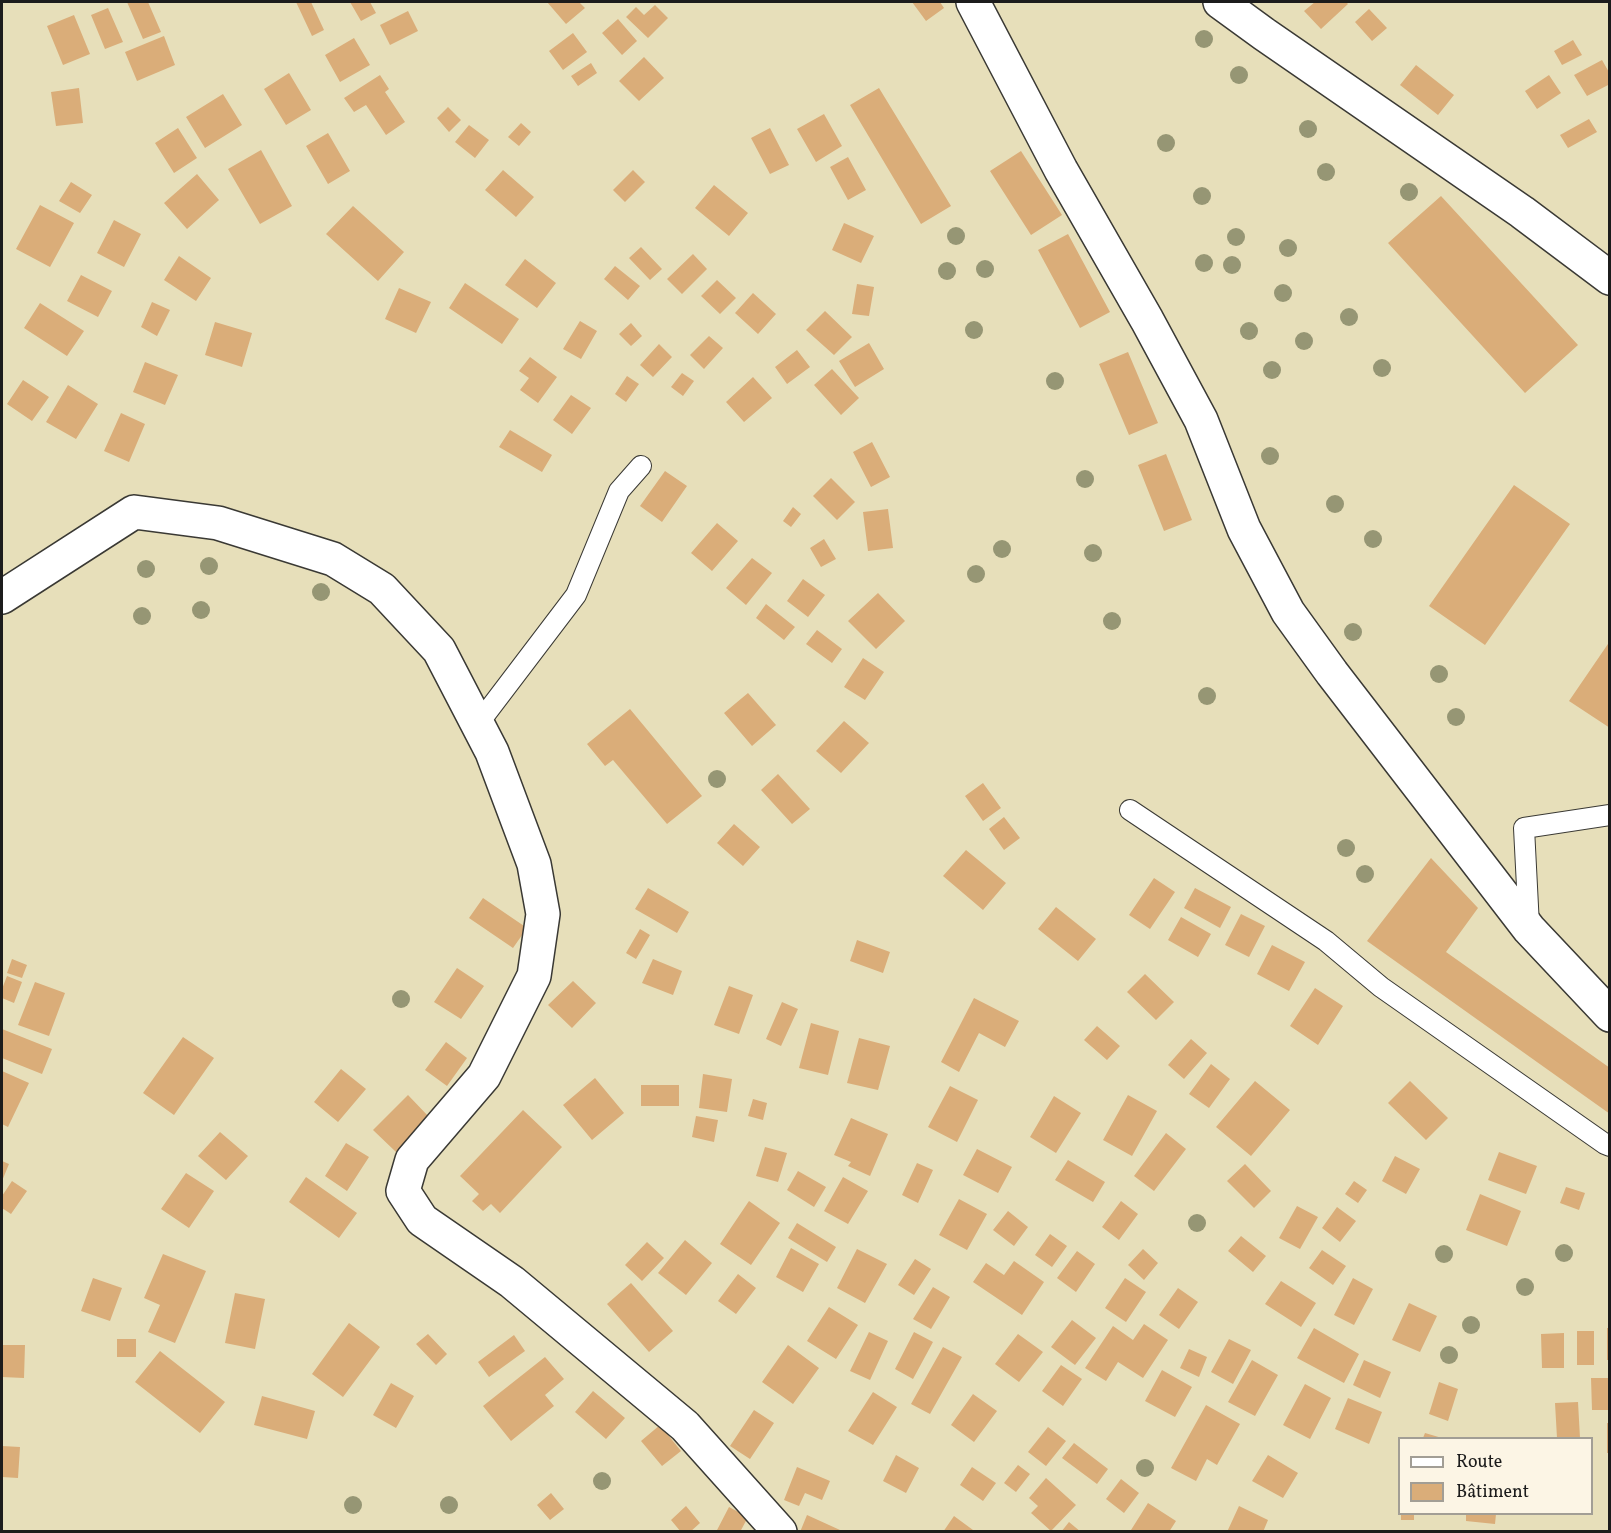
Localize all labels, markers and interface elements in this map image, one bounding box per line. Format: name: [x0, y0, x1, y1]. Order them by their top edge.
legend: [1398, 1437, 1593, 1515]
text: Route: [1456, 1450, 1502, 1475]
text: Bâtiment: [1456, 1480, 1529, 1505]

